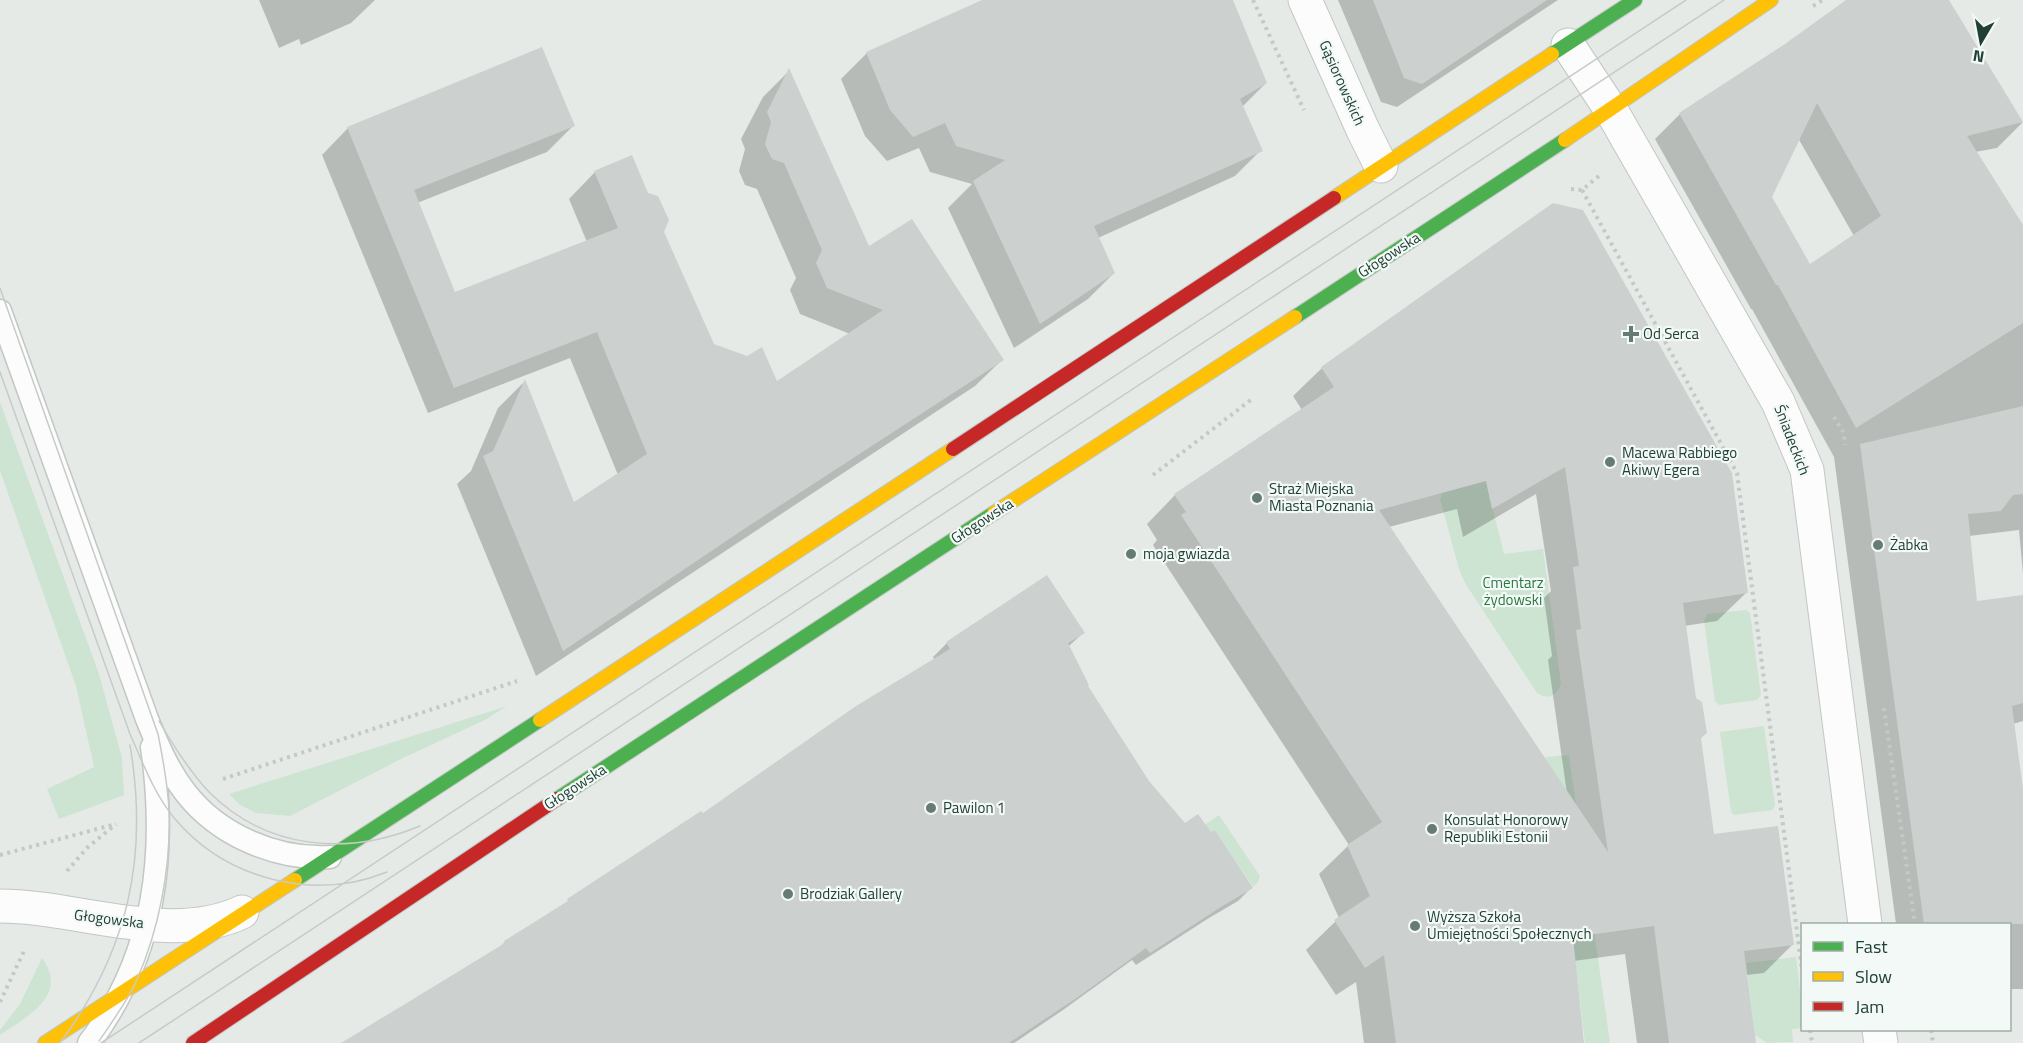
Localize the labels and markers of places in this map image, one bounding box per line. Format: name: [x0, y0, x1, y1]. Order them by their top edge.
place label: Od Serca: [1643, 322, 1699, 345]
marker: Od Serca: [1624, 327, 1638, 341]
place label: Macewa Rabbiego Akiwy Egera: [1622, 441, 1737, 481]
marker: Macewa Rabbiego Akiwy Egera: [1603, 455, 1617, 469]
place label: Straż Miejska Miasta Poznania: [1269, 477, 1374, 517]
marker: Straż Miejska Miasta Poznania: [1250, 491, 1264, 505]
place label: Żabka: [1890, 533, 1929, 556]
marker: Żabka: [1871, 538, 1885, 552]
place label: moja gwiazda: [1143, 542, 1230, 565]
marker: moja gwiazda: [1124, 547, 1138, 561]
place label: Pawilon 1: [943, 796, 1005, 819]
marker: Pawilon 1: [924, 801, 938, 815]
place label: Konsulat Honorowy Republiki Estonii: [1444, 808, 1568, 848]
marker: Konsulat Honorowy Republiki Estonii: [1425, 822, 1439, 836]
place label: Brodziak Gallery: [800, 882, 902, 905]
marker: Brodziak Gallery: [781, 887, 795, 901]
place label: Wyższa Szkoła Umiejętności Społecznych: [1427, 905, 1591, 945]
marker: Wyższa Szkoła Umiejętności Społecznych: [1408, 919, 1422, 933]

